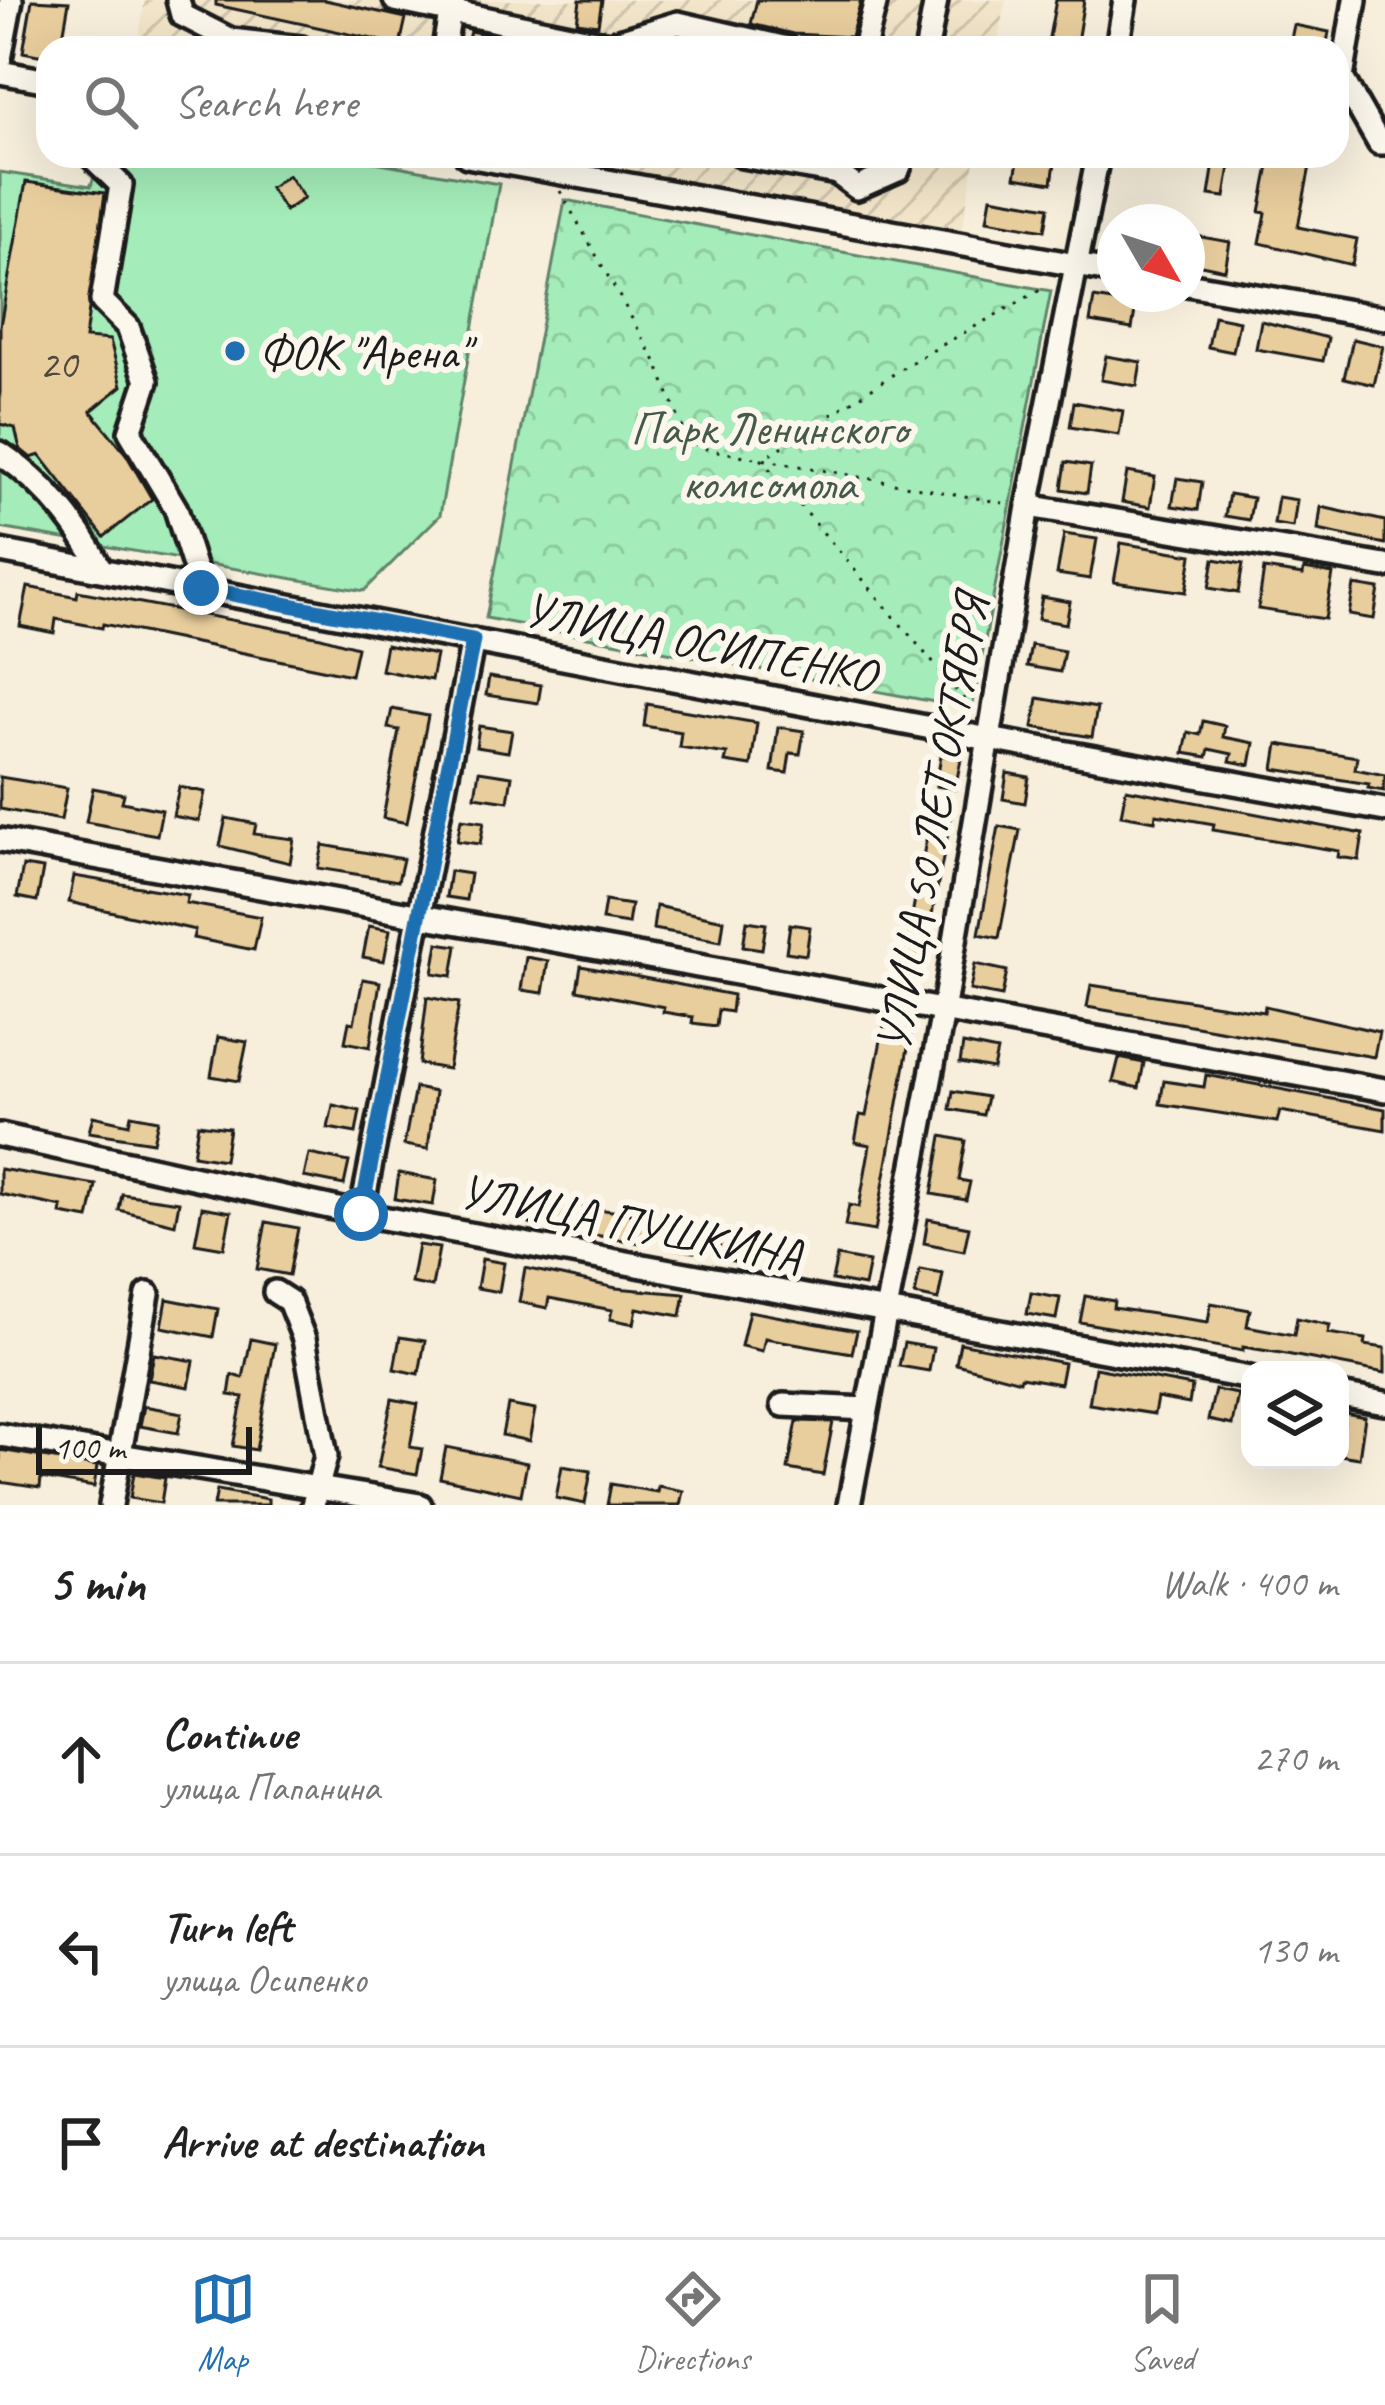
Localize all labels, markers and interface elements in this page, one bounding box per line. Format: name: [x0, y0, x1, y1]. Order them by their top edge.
search box: [36, 36, 1349, 168]
icon: search: [78, 69, 144, 135]
text: Search here: [174, 74, 357, 131]
north arrow: [1097, 204, 1205, 312]
place label: ФОК "Арена": [259, 322, 478, 382]
house number: 20: [39, 338, 80, 391]
marker: ФОК "Арена": [222, 338, 248, 364]
park label: Парк Ленинского комсомола: [630, 398, 913, 513]
route end: [174, 561, 228, 615]
street label: УЛИЦА ОСИПЕНКО: [519, 579, 885, 706]
street label: УЛИЦА 50 ЛЕТ ОКТЯБРЯ: [862, 584, 1003, 1056]
street label: УЛИЦА ПУШКИНА: [455, 1160, 808, 1286]
route start: [334, 1187, 388, 1241]
map controls: [1241, 1361, 1349, 1469]
button: layers: [1241, 1361, 1349, 1469]
scale bar: [36, 1421, 252, 1474]
text: 100 m: [54, 1427, 125, 1469]
text: 5 min: [48, 1551, 145, 1615]
text: Walk · 400 m: [1161, 1559, 1337, 1608]
text: Continue: [162, 1706, 296, 1763]
icon: ahead: [48, 1726, 114, 1792]
text: 270 m: [1253, 1734, 1337, 1783]
text: улица Папанина: [162, 1763, 380, 1812]
text: Turn left: [162, 1898, 292, 1955]
icon: left: [48, 1918, 114, 1984]
text: 130 m: [1253, 1926, 1337, 1975]
text: улица Осипенко: [162, 1955, 366, 2004]
icon: arrive: [48, 2110, 114, 2176]
text: Arrive at destination: [162, 2114, 484, 2171]
tab: Map: [190, 2266, 256, 2380]
tab: Directions: [635, 2266, 750, 2380]
tab: Saved: [1129, 2266, 1195, 2380]

